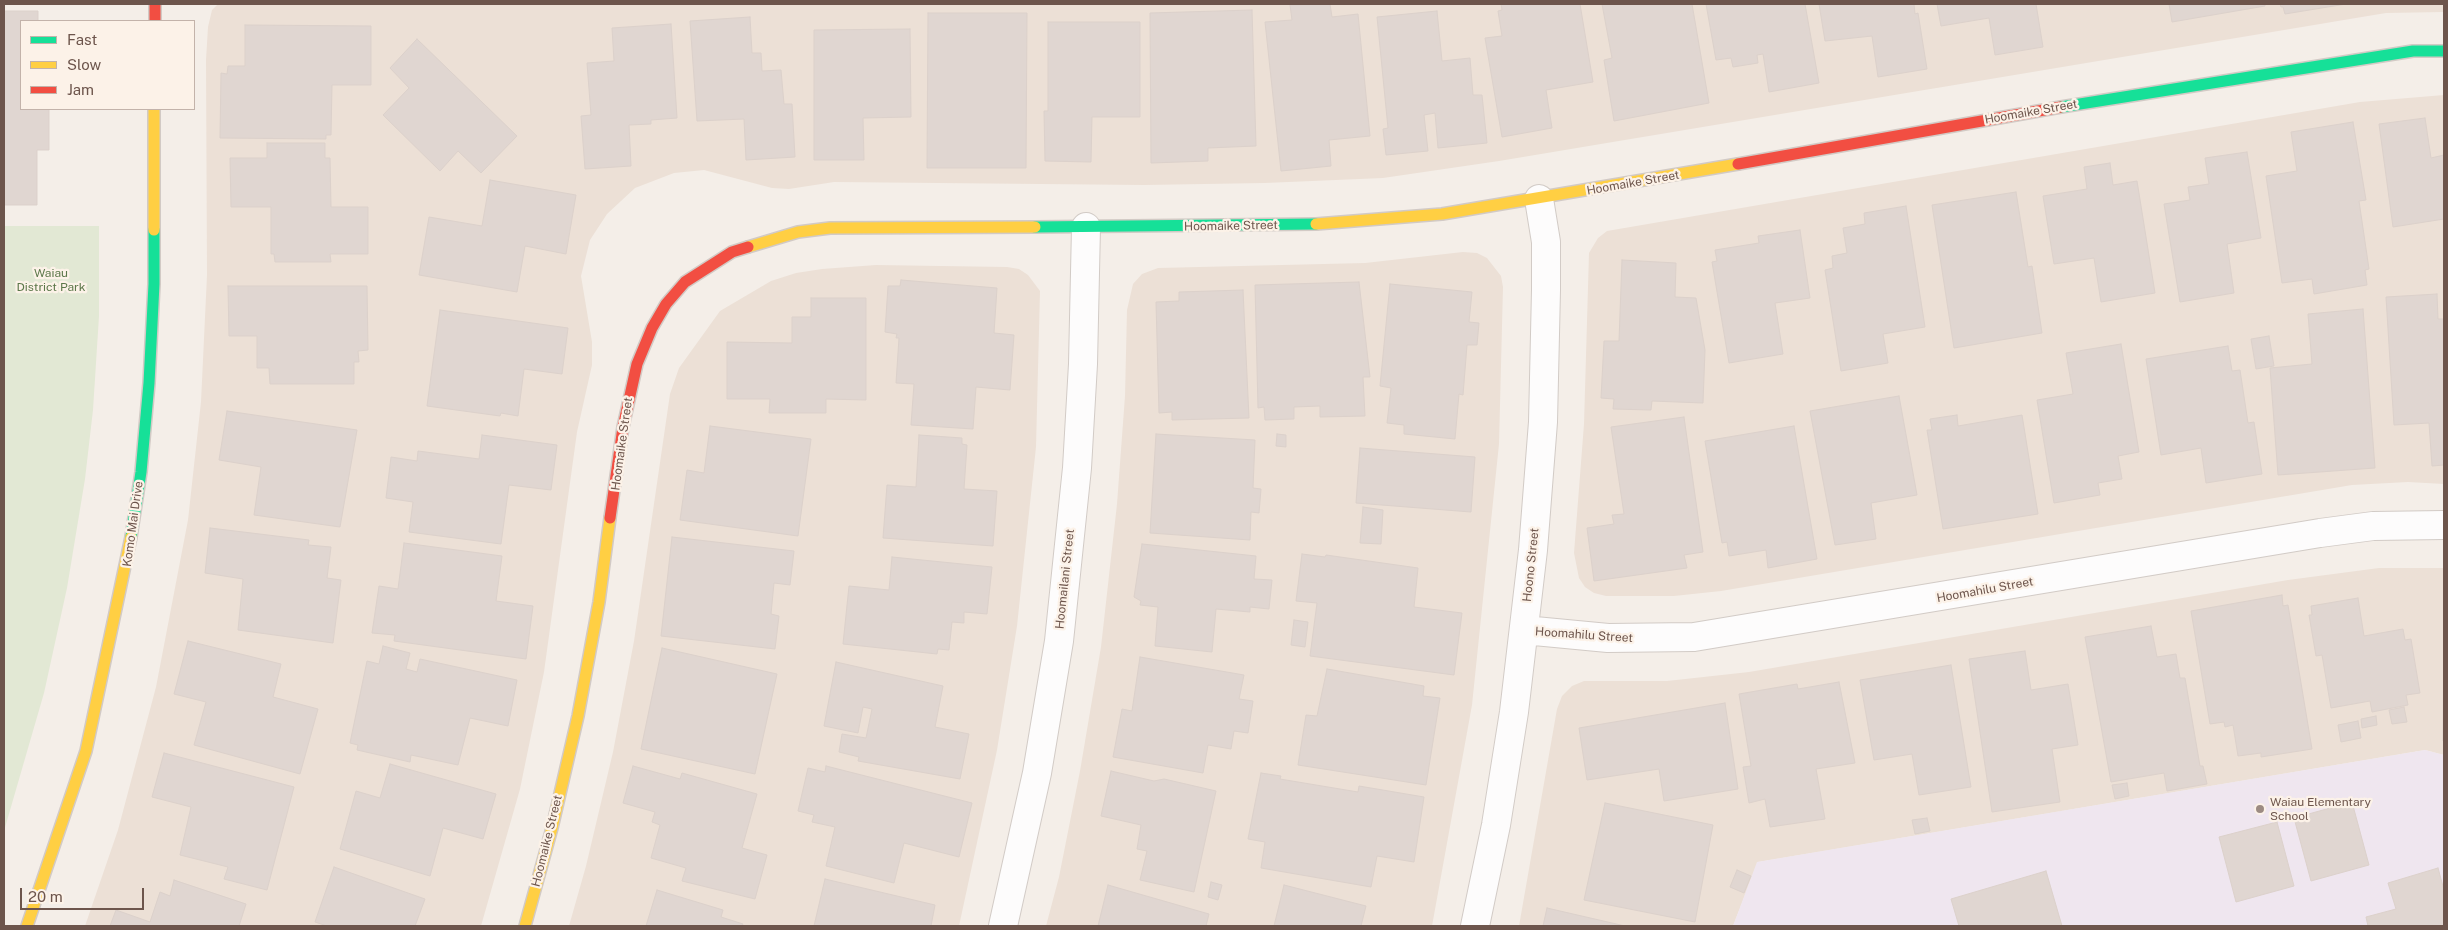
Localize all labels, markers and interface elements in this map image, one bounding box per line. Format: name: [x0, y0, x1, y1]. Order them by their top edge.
legend: [20, 20, 195, 110]
text: Fast: [67, 31, 97, 48]
text: Slow: [67, 56, 101, 73]
text: Jam: [67, 81, 94, 98]
street label: Hoomaike Street: [1983, 97, 2079, 127]
street label: Hoomaike Street: [1585, 168, 1681, 198]
street label: Hoomaike Street: [1184, 218, 1278, 234]
park label: Waiau District Park: [17, 266, 85, 294]
street label: Hoomaike Street: [608, 396, 636, 492]
street label: Komo Mai Drive: [120, 480, 146, 568]
street label: Hoono Street: [1520, 527, 1542, 603]
street label: Hoomailani Street: [1053, 528, 1077, 630]
street label: Hoomahilu Street: [1935, 574, 2035, 606]
street label: Hoomahilu Street: [1535, 624, 1633, 646]
street label: Hoomaike Street: [529, 794, 565, 888]
place label: Waiau Elementary School: [2270, 795, 2371, 823]
marker: Waiau Elementary School: [2254, 803, 2266, 815]
scale bar: [22, 878, 146, 910]
text: 20 m: [28, 888, 63, 905]

